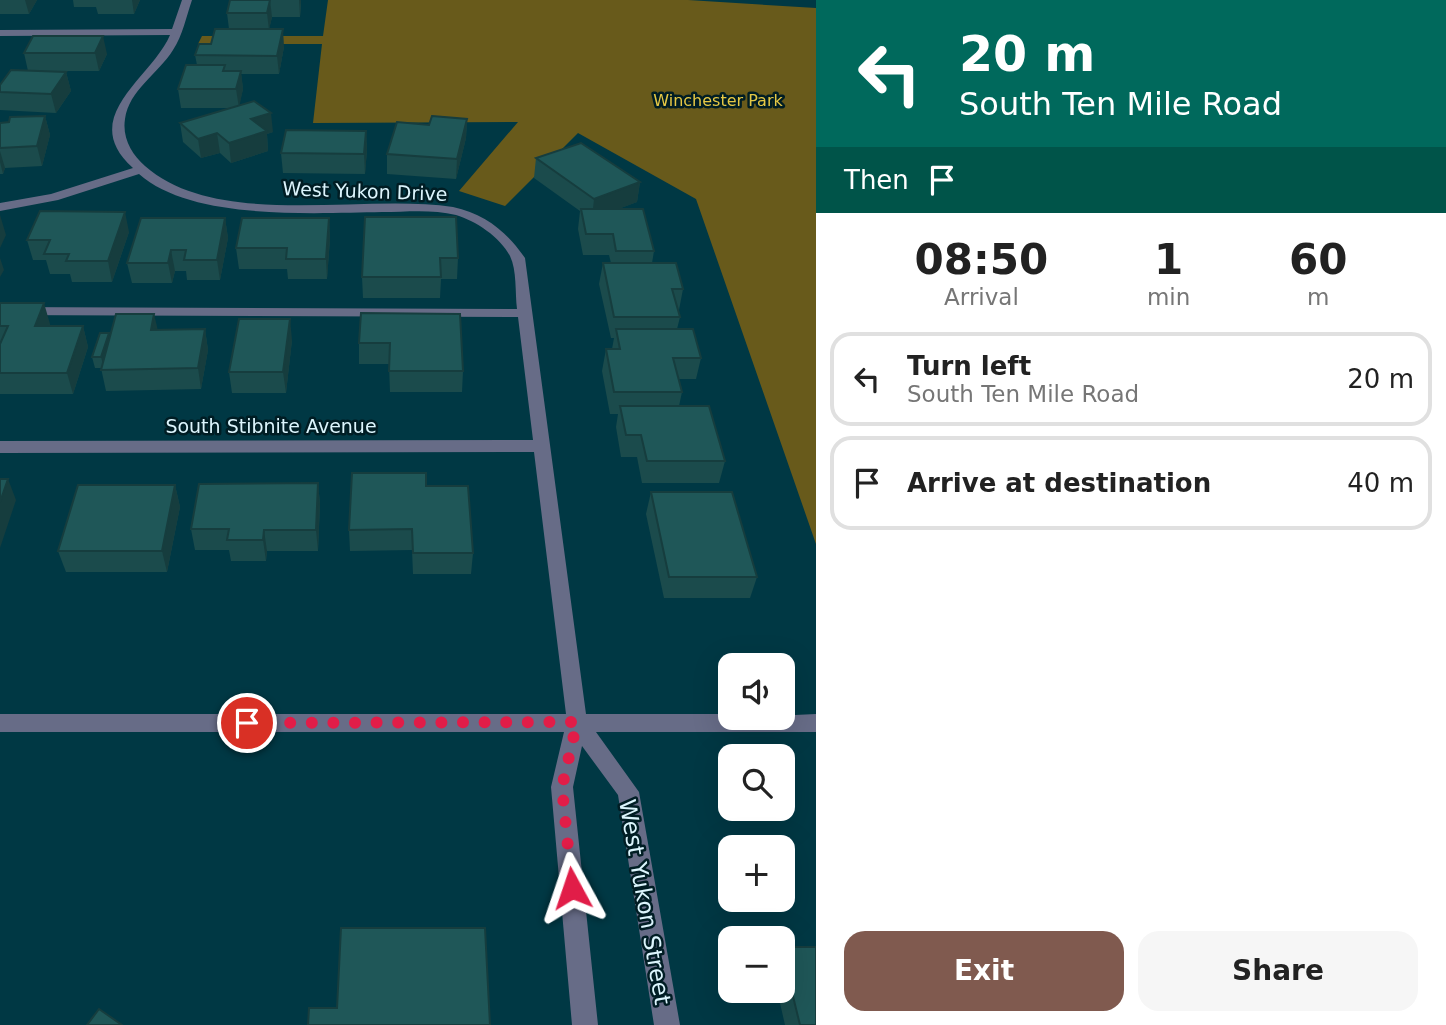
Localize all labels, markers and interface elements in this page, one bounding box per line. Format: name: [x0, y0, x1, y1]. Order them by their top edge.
text: 20 m: [959, 26, 1095, 83]
icon: left: [844, 28, 935, 119]
text: South Ten Mile Road: [959, 85, 1282, 123]
park label: Winchester Park: [653, 91, 784, 110]
icon: arrive: [923, 161, 961, 199]
text: Then: [844, 165, 909, 195]
street label: West Yukon Drive: [282, 177, 448, 205]
text: 08:50: [915, 235, 1048, 284]
text: 1: [1154, 235, 1183, 284]
text: 60: [1289, 235, 1347, 284]
text: Arrival: [944, 284, 1019, 310]
text: min: [1147, 284, 1190, 310]
text: m: [1307, 284, 1329, 310]
text: Turn left: [907, 351, 1031, 381]
icon: left: [848, 360, 886, 398]
text: 20 m: [1347, 364, 1414, 394]
text: South Ten Mile Road: [907, 381, 1139, 407]
street label: South Stibnite Avenue: [165, 415, 377, 437]
icon: arrive: [848, 464, 886, 502]
text: Arrive at destination: [907, 468, 1211, 498]
text: 40 m: [1347, 468, 1414, 498]
map controls: [718, 653, 795, 1003]
button: sound: [718, 653, 795, 730]
pin: [217, 693, 277, 753]
icon: arrive: [228, 704, 266, 742]
button: search: [718, 744, 795, 821]
street label: West Yukon Street: [614, 797, 676, 1007]
button: +: [718, 835, 795, 912]
position arrow: [535, 851, 609, 925]
button: −: [718, 926, 795, 1003]
button: Exit: [844, 931, 1124, 1011]
button: Share: [1138, 931, 1418, 1011]

